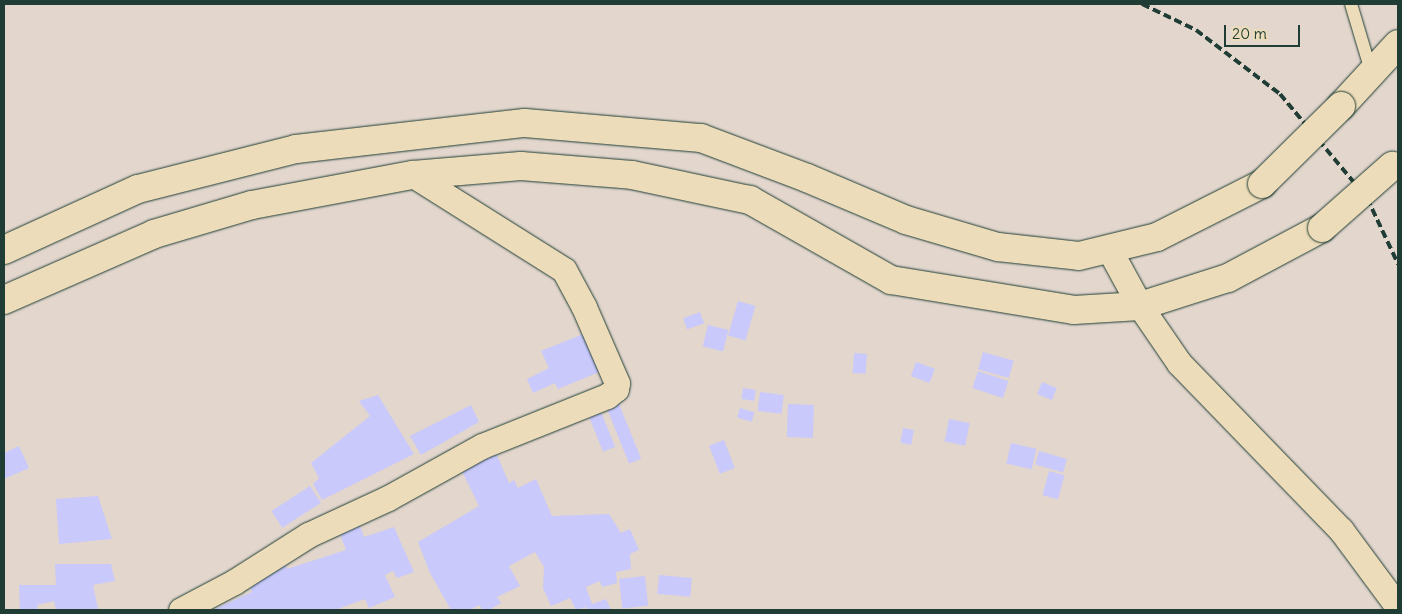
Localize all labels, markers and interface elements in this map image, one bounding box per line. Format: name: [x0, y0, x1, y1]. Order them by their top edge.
scale bar: [1227, 15, 1303, 47]
text: 20 m: [1232, 24, 1267, 43]

